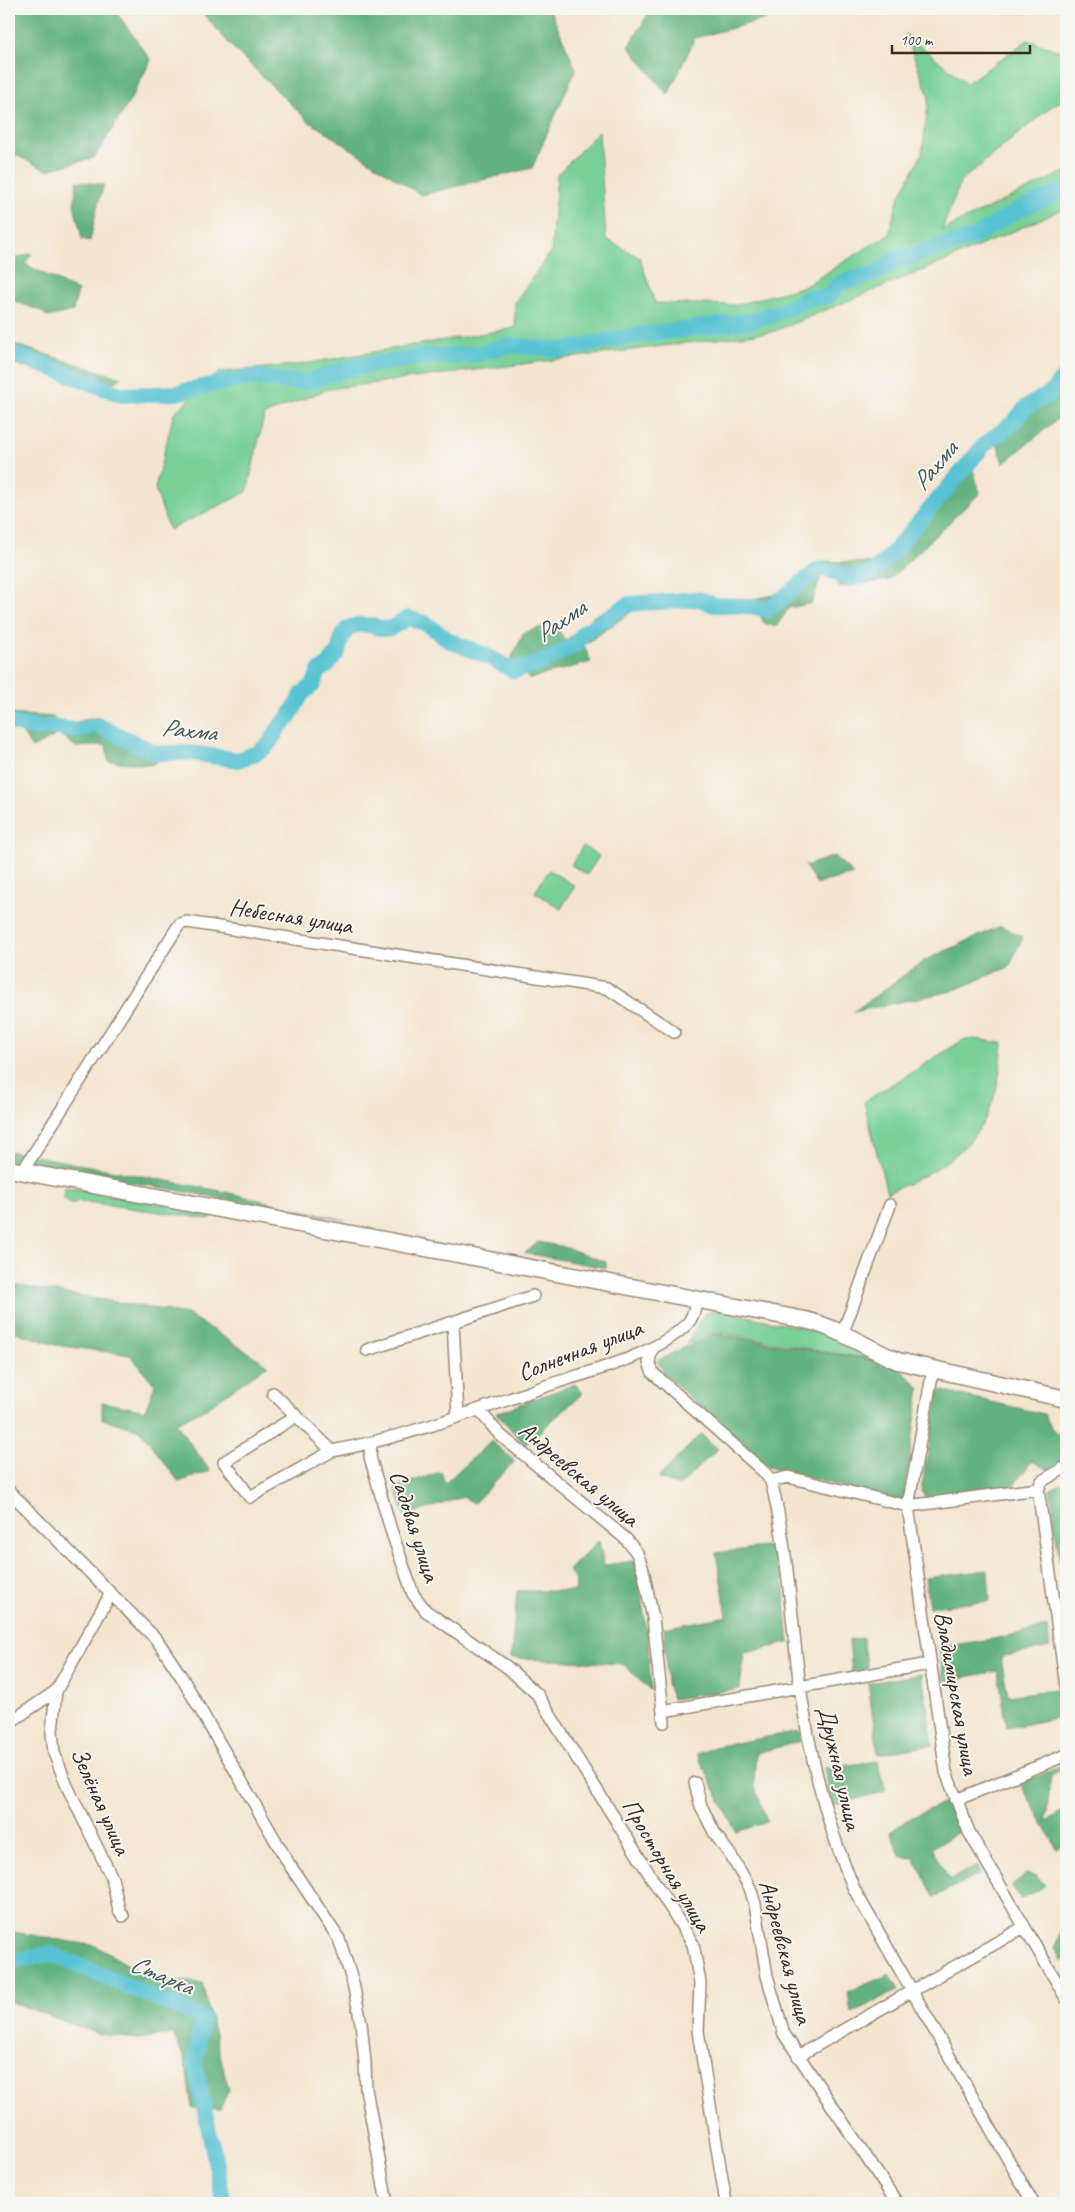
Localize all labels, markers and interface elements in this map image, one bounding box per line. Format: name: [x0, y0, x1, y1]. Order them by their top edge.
scale bar: [892, 22, 1030, 54]
text: 100 m: [900, 31, 934, 50]
water label: Рахма: [905, 433, 966, 497]
water label: Рахма: [529, 591, 594, 649]
water label: Рахма: [160, 711, 220, 749]
street label: Небесная улица: [227, 891, 356, 941]
street label: Солнечная улица: [513, 1312, 648, 1387]
street label: Андреевская улица: [513, 1415, 646, 1534]
street label: Садовая улица: [383, 1467, 448, 1587]
street label: Владимирская улица: [928, 1609, 986, 1778]
street label: Дружная улица: [811, 1703, 869, 1835]
street label: Зелёная улица: [64, 1743, 138, 1860]
street label: Просторная улица: [615, 1793, 719, 1938]
street label: Андреевская улица: [752, 1877, 820, 2029]
water label: Старка: [125, 1947, 200, 2003]

